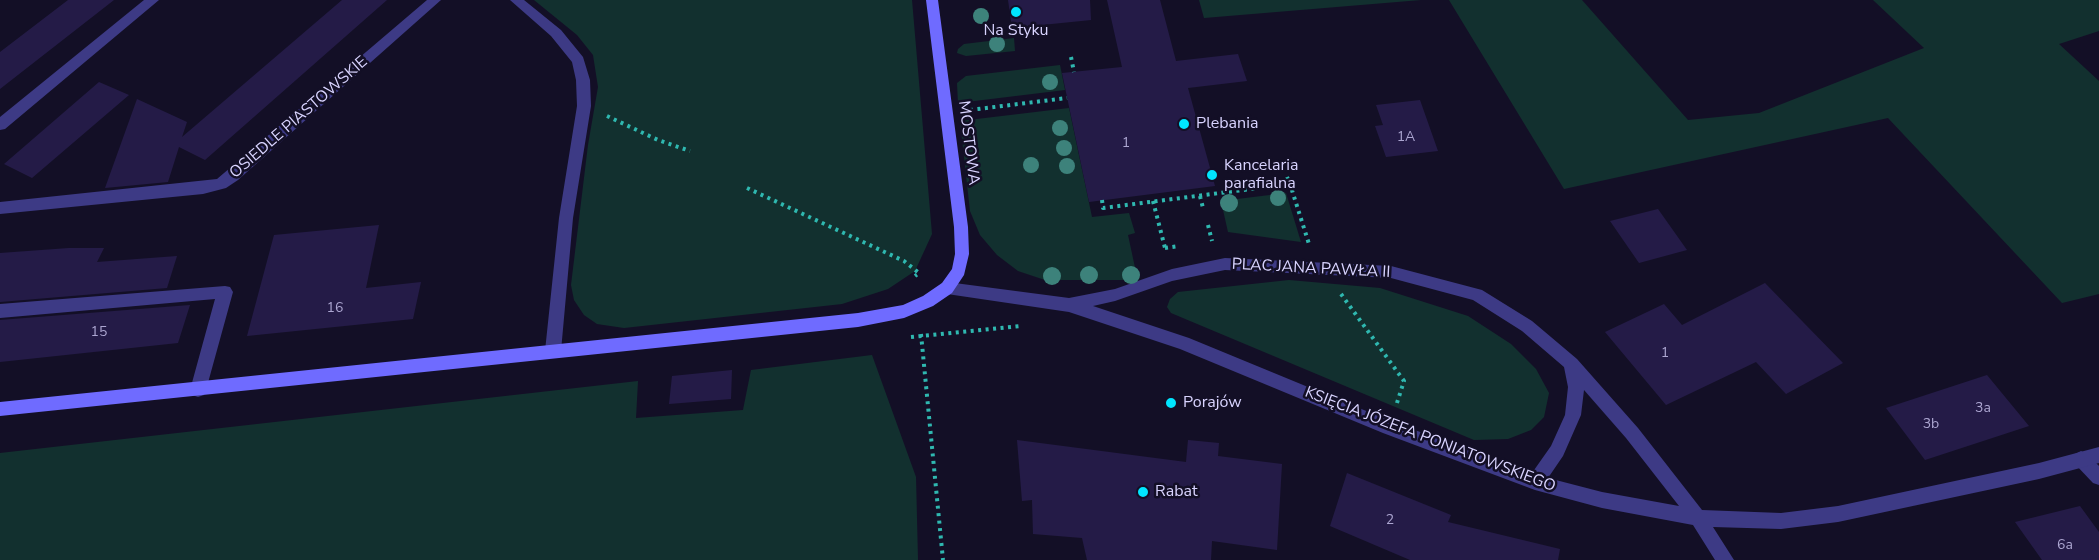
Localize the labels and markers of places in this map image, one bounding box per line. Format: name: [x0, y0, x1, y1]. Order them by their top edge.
marker: Na Styku: [1009, 5, 1023, 19]
place label: Na Styku: [983, 21, 1049, 41]
place label: Plebania: [1196, 114, 1258, 134]
marker: Plebania: [1177, 117, 1191, 131]
place label: Kancelaria parafialna: [1224, 156, 1298, 194]
marker: Kancelaria parafialna: [1205, 168, 1219, 182]
place label: Porajów: [1183, 393, 1242, 413]
marker: Porajów: [1164, 396, 1178, 410]
place label: Rabat: [1155, 482, 1198, 502]
marker: Rabat: [1136, 485, 1150, 499]

